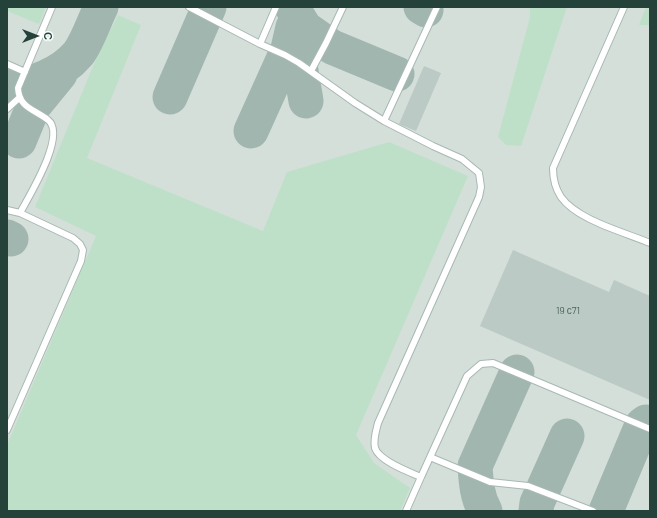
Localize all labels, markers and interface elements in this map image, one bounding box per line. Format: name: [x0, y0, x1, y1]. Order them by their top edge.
north arrow: [16, 16, 56, 56]
text: С: [42, 32, 55, 40]
house number: 19 с71: [556, 305, 580, 317]

